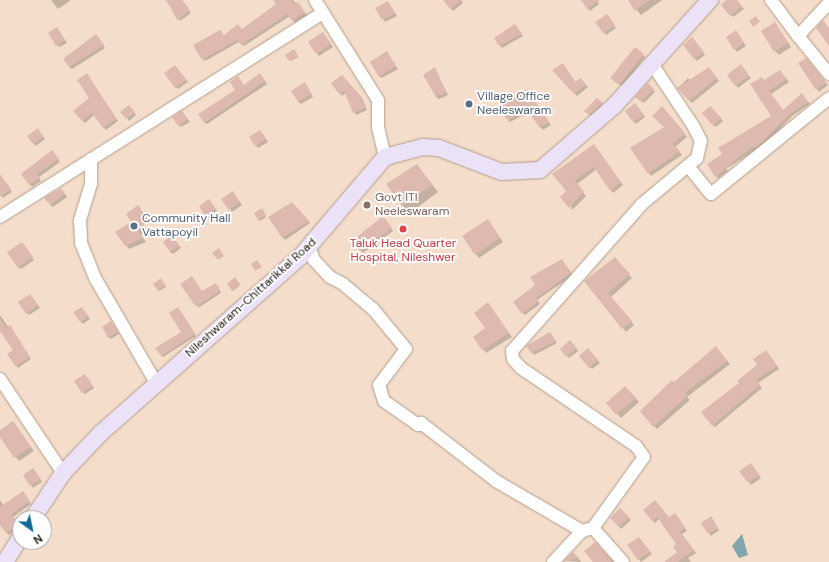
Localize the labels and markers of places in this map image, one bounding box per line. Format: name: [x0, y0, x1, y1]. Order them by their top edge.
place label: Village Office Neeleswaram: [477, 90, 551, 118]
marker: Village Office Neeleswaram: [464, 99, 474, 109]
place label: Govt ITI Neeleswaram: [375, 191, 449, 219]
marker: Govt ITI Neeleswaram: [362, 200, 372, 210]
place label: Community Hall Vattapoyil: [142, 212, 230, 240]
marker: Community Hall Vattapoyil: [129, 221, 139, 231]
marker: Taluk Head Quarter Hospital, Nileshwer: [397, 223, 409, 235]
place label: Taluk Head Quarter Hospital, Nileshwer: [350, 237, 456, 265]

